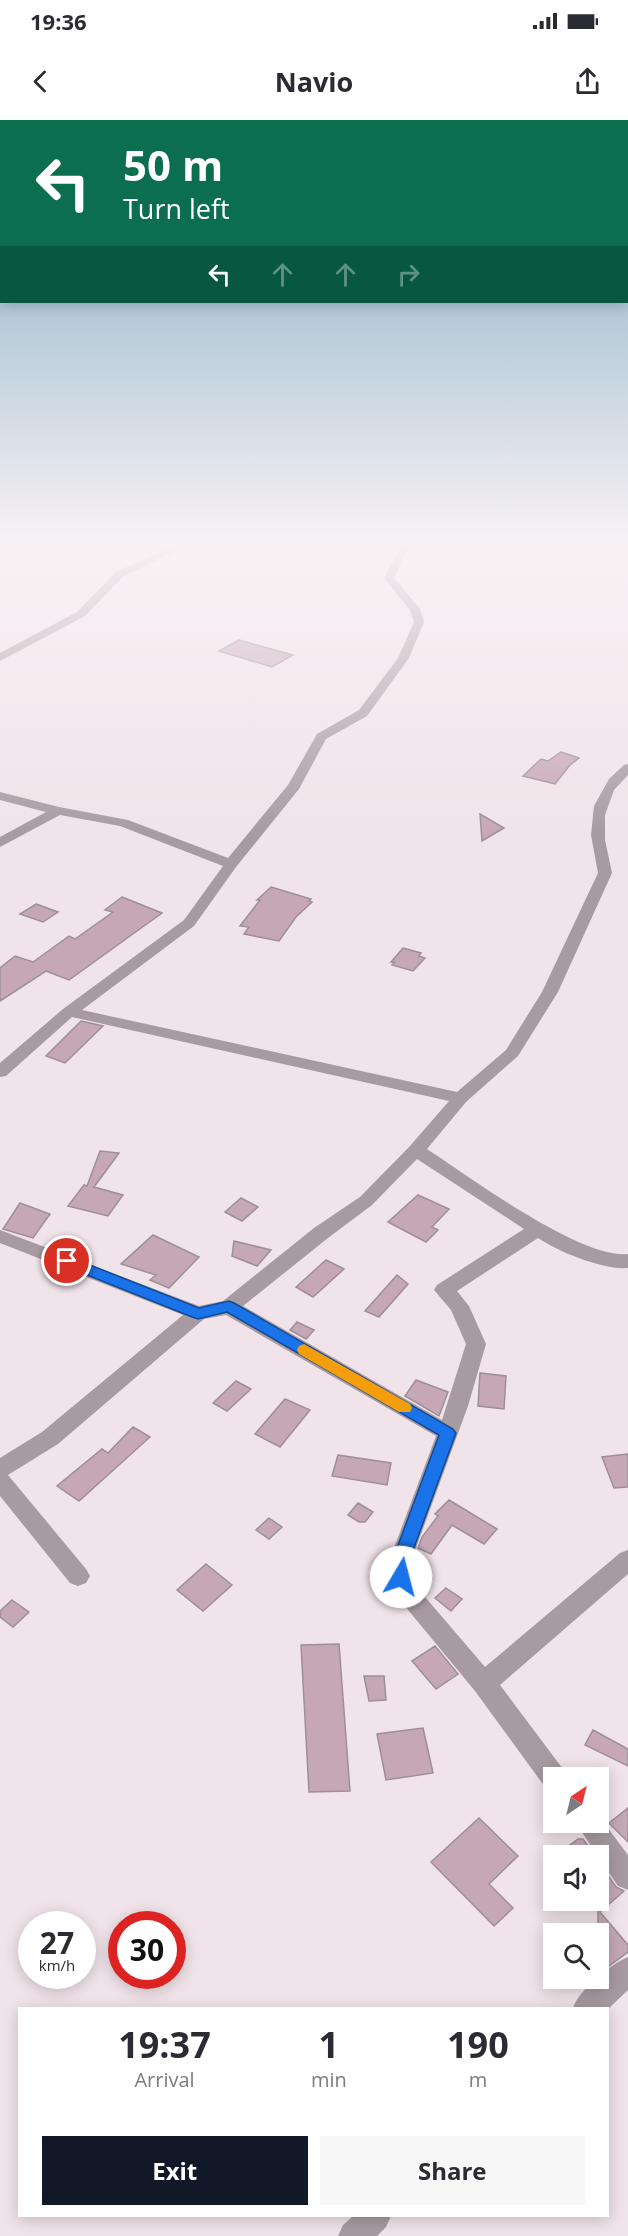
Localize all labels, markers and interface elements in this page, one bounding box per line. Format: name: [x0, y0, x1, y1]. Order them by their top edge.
text: 19:36: [30, 6, 87, 36]
text: Navio: [275, 63, 353, 100]
icon: back: [24, 65, 57, 98]
icon: share: [571, 65, 604, 98]
text: 50 m: [123, 136, 223, 193]
icon: left: [24, 144, 102, 222]
text: Turn left: [123, 190, 230, 227]
icon: left: [203, 258, 236, 291]
icon: ahead: [266, 258, 299, 291]
icon: ahead: [329, 258, 362, 291]
icon: right: [392, 258, 425, 291]
pin: [41, 1235, 92, 1286]
icon: arrive: [50, 1244, 83, 1277]
position arrow: [369, 1545, 433, 1609]
north arrow: [543, 1767, 609, 1833]
map controls: [543, 1767, 609, 1989]
button: sound: [543, 1845, 609, 1911]
speed limit sign: 30: [108, 1911, 186, 1989]
text: 27: [40, 1922, 74, 1963]
button: search: [543, 1923, 609, 1989]
text: km/h: [39, 1955, 75, 1975]
text: 19:37: [118, 2020, 211, 2069]
text: 1: [319, 2020, 339, 2069]
text: 190: [447, 2020, 509, 2069]
text: Arrival: [134, 2066, 195, 2093]
text: min: [311, 2066, 347, 2093]
text: m: [469, 2066, 487, 2093]
button: Exit: [42, 2136, 308, 2205]
button: Share: [320, 2136, 585, 2205]

